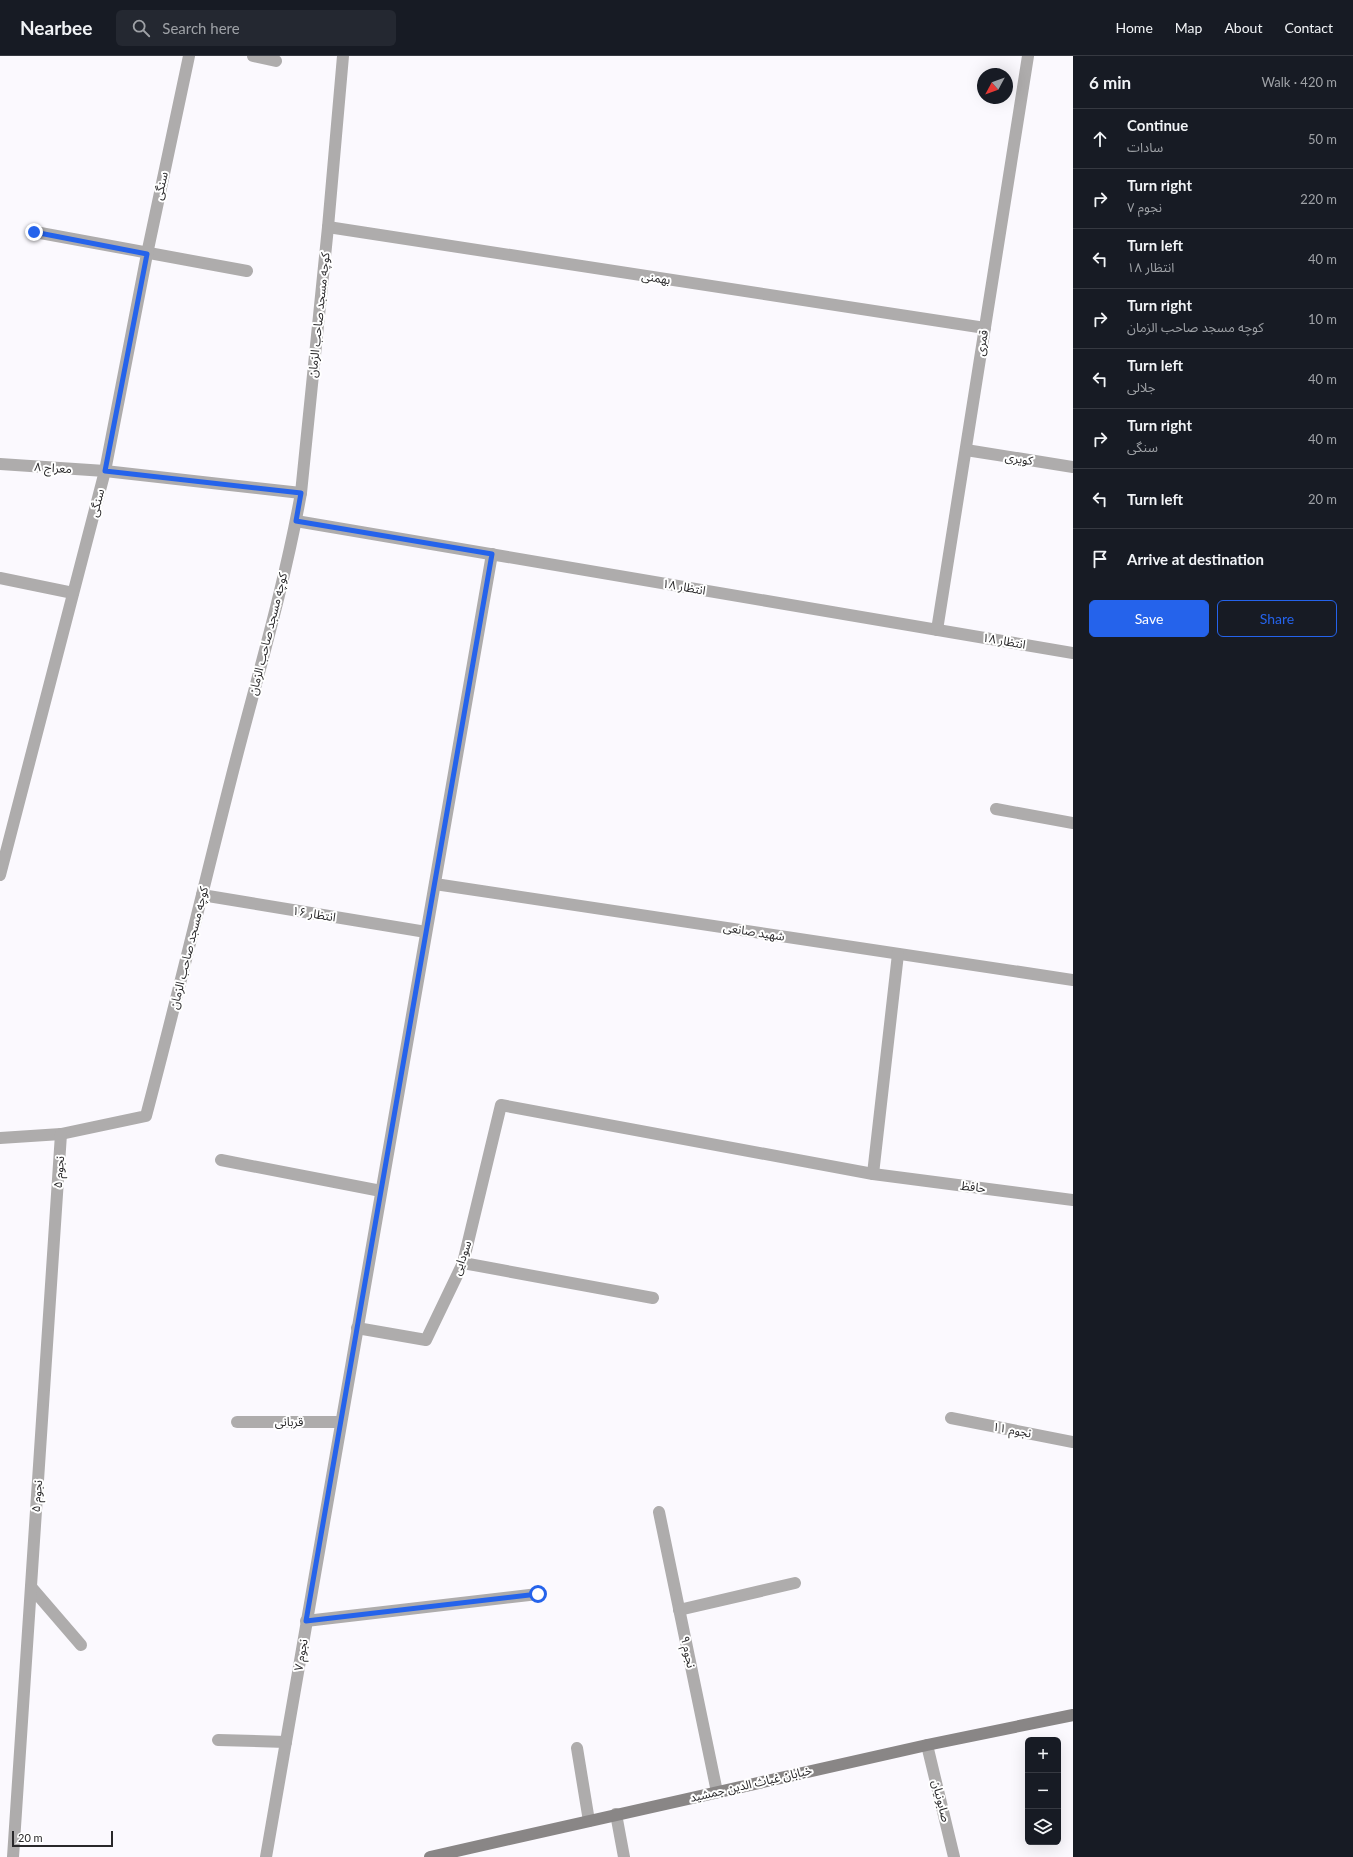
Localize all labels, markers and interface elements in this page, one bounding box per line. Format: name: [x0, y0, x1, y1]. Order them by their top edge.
search box: [116, 10, 396, 46]
text: Nearbee: [20, 16, 92, 39]
icon: search: [130, 17, 152, 39]
text: Search here: [162, 19, 240, 37]
text: Home: [1115, 19, 1153, 36]
text: Map: [1175, 19, 1202, 36]
text: About: [1224, 19, 1262, 36]
text: Contact: [1284, 19, 1333, 36]
north arrow: [977, 68, 1013, 104]
text: 6 min: [1089, 72, 1131, 93]
text: Walk · 420 m: [1261, 74, 1337, 90]
text: Continue: [1127, 116, 1188, 134]
icon: ahead: [1089, 128, 1111, 150]
text: 50 m: [1308, 131, 1337, 147]
text: سادات: [1127, 139, 1163, 155]
street label: سنگی: [150, 170, 171, 201]
text: Turn right: [1127, 176, 1192, 194]
icon: right: [1089, 188, 1111, 210]
text: 220 m: [1300, 191, 1337, 207]
text: نجوم ۷: [1127, 199, 1162, 215]
route end: [25, 223, 43, 241]
text: Turn left: [1127, 236, 1183, 254]
icon: left: [1089, 248, 1111, 270]
street label: کوچه مسجد صاحب الزمان: [304, 250, 334, 379]
text: 40 m: [1308, 251, 1337, 267]
text: انتظار ۱۸: [1127, 259, 1174, 275]
street label: بهمنی: [640, 268, 672, 287]
text: Turn right: [1127, 296, 1192, 314]
icon: right: [1089, 308, 1111, 330]
text: 10 m: [1308, 311, 1337, 327]
text: کوچه مسجد صاحب الزمان: [1127, 319, 1264, 335]
street label: قمری: [972, 329, 991, 357]
text: Turn left: [1127, 356, 1183, 374]
icon: left: [1089, 368, 1111, 390]
text: 40 m: [1308, 371, 1337, 387]
text: جلالی: [1127, 379, 1155, 395]
text: Turn right: [1127, 416, 1192, 434]
icon: right: [1089, 428, 1111, 450]
text: 40 m: [1308, 431, 1337, 447]
text: سنگی: [1127, 439, 1158, 455]
street label: کویری: [1004, 449, 1035, 468]
street label: معراج ۸: [34, 459, 72, 478]
street label: سنگی: [86, 487, 107, 519]
icon: left: [1089, 488, 1111, 510]
text: Turn left: [1127, 490, 1183, 508]
text: 20 m: [1308, 491, 1337, 507]
icon: arrive: [1089, 548, 1111, 570]
text: Arrive at destination: [1127, 550, 1264, 568]
street label: کوچه مسجد صاحب الزمان: [245, 570, 291, 697]
street label: انتظار ۱۸: [661, 575, 707, 598]
button: Save: [1089, 600, 1209, 637]
button: Share: [1217, 600, 1337, 637]
street label: انتظار ۱۸: [981, 629, 1027, 652]
street label: کوچه مسجد صاحب الزمان: [166, 884, 212, 1011]
street label: انتظار ۱۶: [291, 903, 337, 924]
street label: شهید صانعی: [722, 919, 786, 944]
street label: نجوم ۵: [50, 1155, 69, 1189]
street label: حافظ: [959, 1177, 987, 1196]
street label: سودایی: [449, 1238, 475, 1277]
street label: قربانی: [275, 1414, 303, 1429]
street label: نجوم ۱۱: [991, 1418, 1033, 1443]
street label: نجوم ۵: [28, 1479, 47, 1513]
route start: [529, 1585, 547, 1603]
street label: نجوم ۹: [676, 1635, 699, 1670]
street label: نجوم ۷: [290, 1638, 313, 1672]
map controls: [1025, 1737, 1061, 1845]
button: +: [1025, 1737, 1061, 1773]
street label: خیابان غیاث الدین جمشید: [688, 1762, 813, 1805]
button: −: [1025, 1773, 1061, 1809]
street label: صابونیان: [929, 1778, 954, 1824]
button: layers: [1025, 1809, 1061, 1845]
scale bar: [12, 1829, 113, 1848]
text: 20 m: [18, 1831, 43, 1844]

